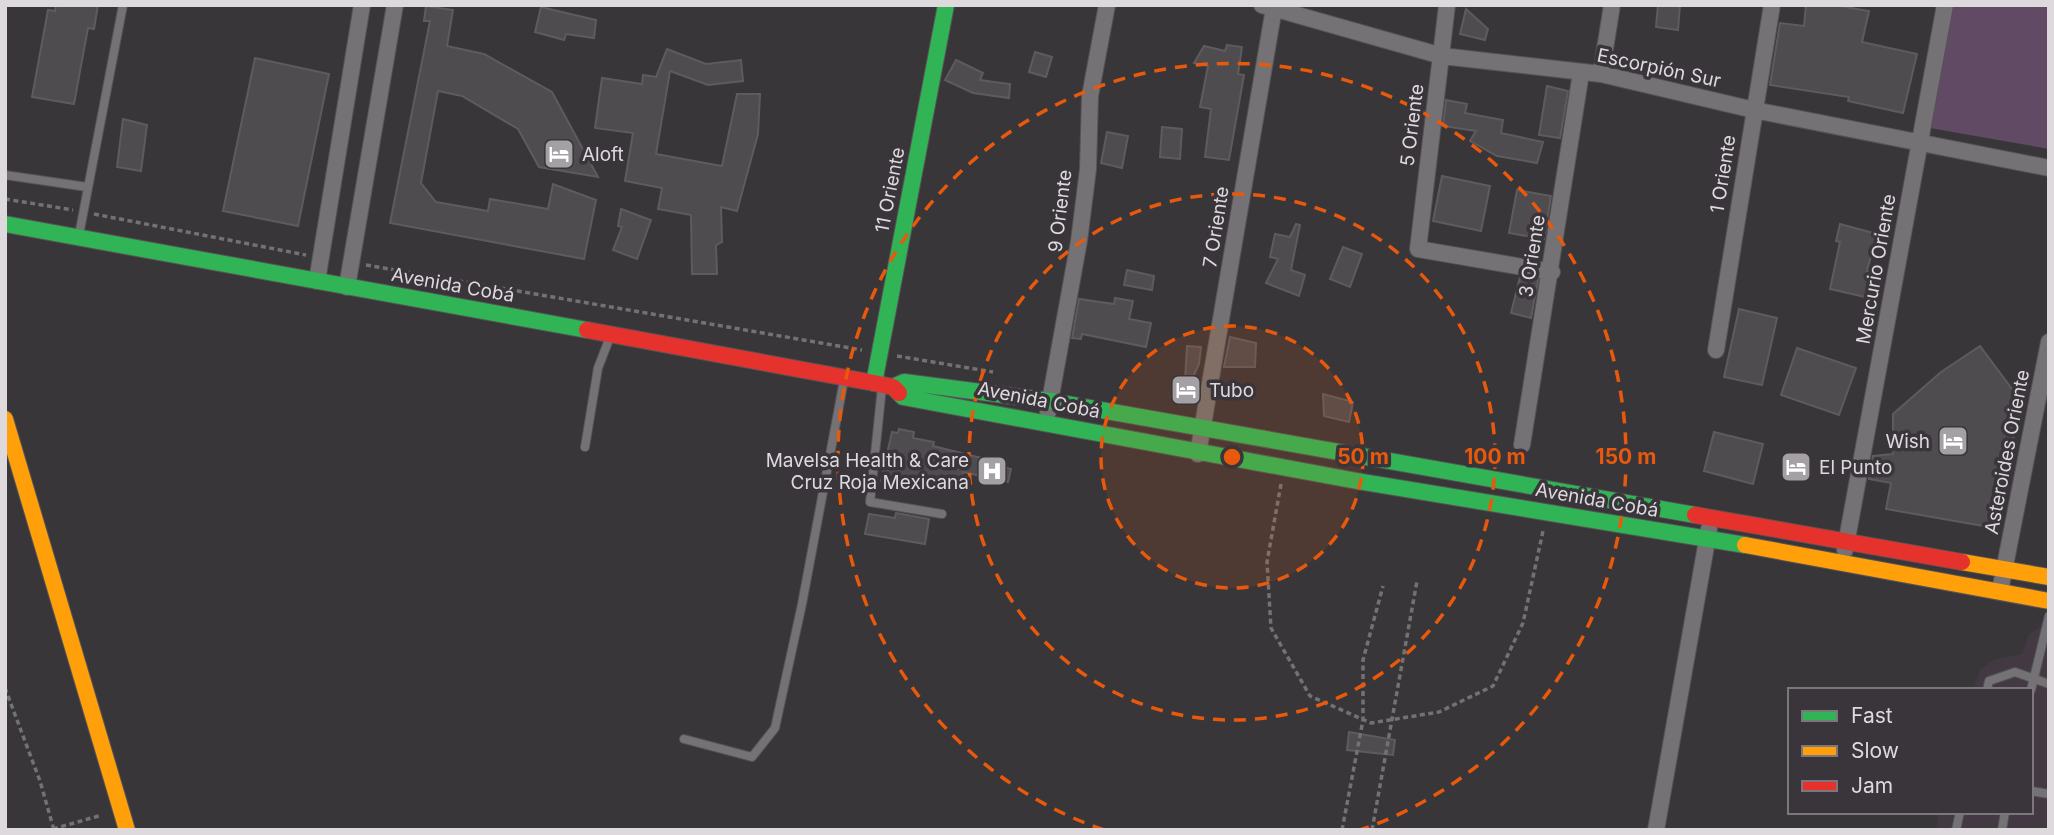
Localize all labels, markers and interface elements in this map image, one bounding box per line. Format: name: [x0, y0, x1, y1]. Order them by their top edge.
street label: Escorpión Sur: [1595, 44, 1723, 92]
street label: 5 Oriente: [1396, 82, 1428, 168]
street label: 1 Oriente: [1705, 133, 1741, 215]
hotel icon: Aloft: [542, 137, 576, 171]
place label: Aloft: [582, 143, 624, 166]
street label: 11 Oriente: [870, 145, 910, 235]
street label: 9 Oriente: [1044, 168, 1076, 254]
street label: 7 Oriente: [1198, 185, 1234, 269]
street label: Mercurio Oriente: [1851, 192, 1901, 346]
street label: 3 Oriente: [1514, 213, 1550, 299]
street label: Avenida Cobá: [390, 263, 516, 307]
street label: Asteroides Oriente: [1980, 368, 2034, 536]
hotel icon: Tubo: [1169, 373, 1203, 407]
street label: Avenida Cobá: [976, 377, 1102, 423]
place label: Tubo: [1209, 379, 1254, 402]
hotel icon: Wish: [1936, 424, 1970, 458]
place label: Wish: [1885, 430, 1930, 453]
text: 50 m: [1337, 444, 1389, 469]
text: 100 m: [1464, 444, 1526, 469]
text: 150 m: [1596, 444, 1656, 469]
centre of rings: [1220, 445, 1244, 469]
place label: Mavelsa Health & Care Cruz Roja Mexicana: [766, 449, 969, 494]
hotel icon: El Punto: [1779, 450, 1813, 484]
hospital icon: Mavelsa Health & Care Cruz Roja Mexicana: [975, 454, 1009, 488]
place label: El Punto: [1819, 456, 1892, 479]
street label: Avenida Cobá: [1534, 478, 1660, 522]
legend: [1788, 688, 2033, 814]
text: Fast: [1851, 703, 1893, 728]
text: Slow: [1851, 738, 1899, 763]
text: Jam: [1851, 773, 1893, 798]

